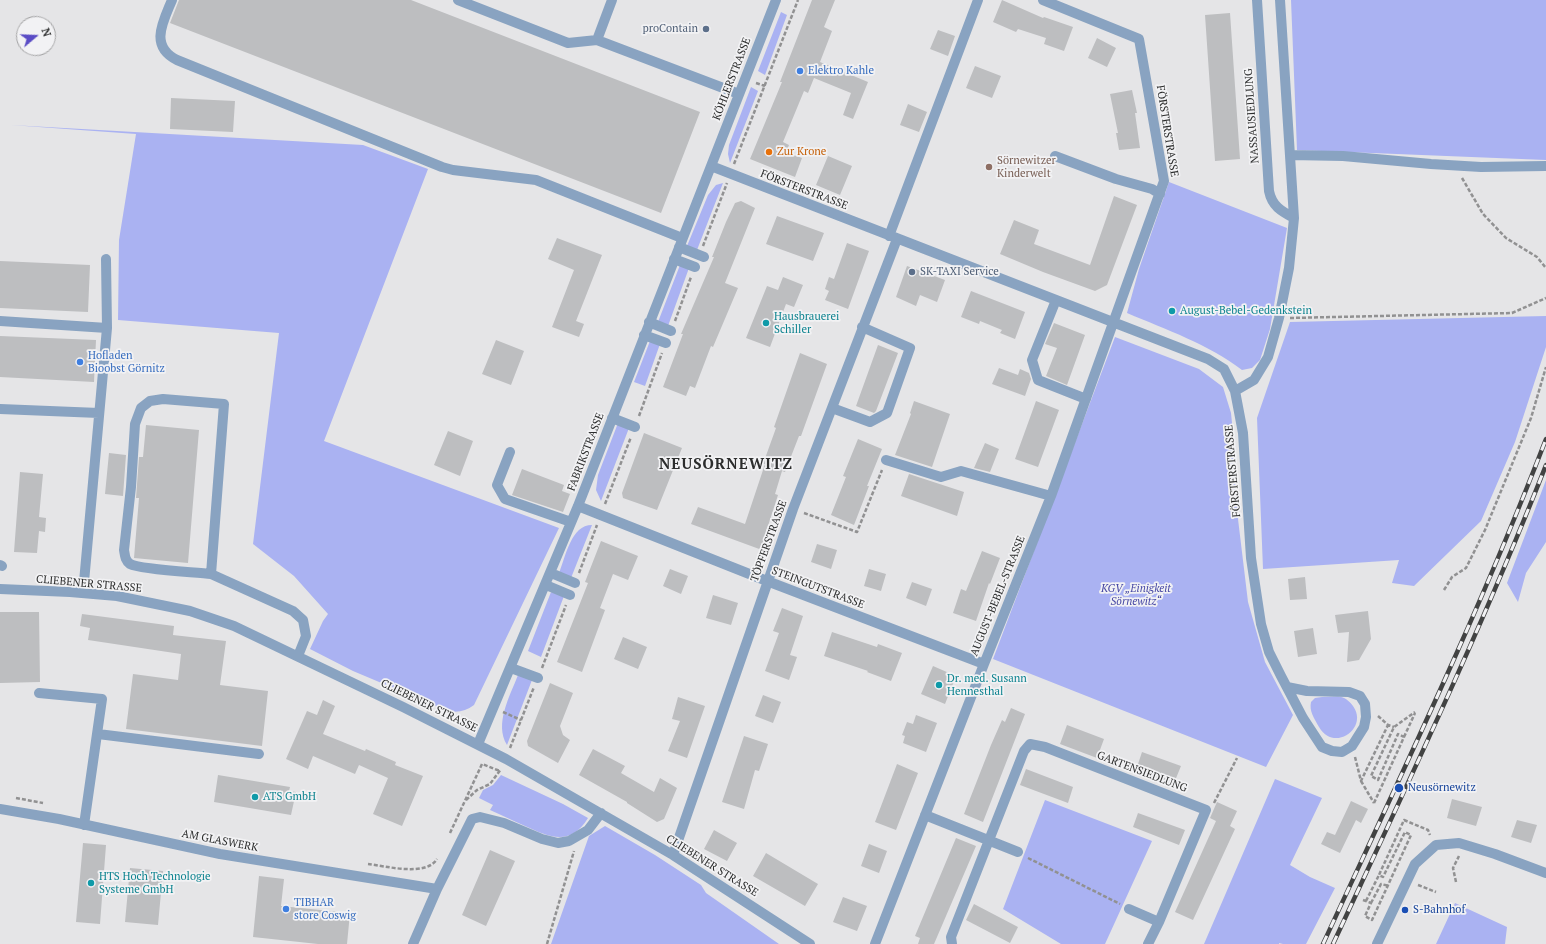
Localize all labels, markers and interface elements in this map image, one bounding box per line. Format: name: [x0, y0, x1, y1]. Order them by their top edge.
north arrow: [16, 16, 56, 56]
place label: proContain: [643, 22, 698, 36]
marker: proContain: [701, 24, 711, 34]
text: N: [38, 26, 54, 39]
street label: KÖHLERSTRASSE: [710, 36, 754, 122]
place label: Elektro Kahle: [808, 64, 874, 78]
marker: Elektro Kahle: [795, 66, 805, 76]
street label: NASSAUSIEDLUNG: [1242, 68, 1262, 164]
street label: FÖRSTERSTRASSE: [1153, 84, 1181, 178]
place label: Zur Krone: [777, 145, 826, 159]
marker: Zur Krone: [764, 147, 774, 157]
place label: Sörnewitzer Kinderwelt: [997, 154, 1056, 180]
marker: Sörnewitzer Kinderwelt: [984, 162, 994, 172]
street label: FÖRSTERSTRASSE: [758, 167, 850, 213]
place label: SK-TAXI Service: [920, 265, 999, 279]
marker: SK-TAXI Service: [907, 267, 917, 277]
place label: August-Bebel-Gedenkstein: [1180, 304, 1312, 318]
marker: August-Bebel-Gedenkstein: [1167, 306, 1177, 316]
place label: Hausbrauerei Schiller: [774, 310, 839, 336]
marker: Hausbrauerei Schiller: [761, 318, 771, 328]
place label: Hofladen Bioobst Görnitz: [88, 349, 165, 375]
marker: Hofladen Bioobst Görnitz: [75, 357, 85, 367]
street label: FABRIKSTRASSE: [565, 411, 607, 493]
street label: FÖRSTERSTRASSE: [1222, 424, 1244, 518]
district label: NEUSÖRNEWITZ: [659, 456, 793, 474]
street label: TÖPFERSTRASSE: [748, 498, 790, 584]
street label: AUGUST-BEBEL-STRASSE: [968, 534, 1028, 658]
street label: STEINGUTSTRASSE: [770, 564, 866, 612]
street label: CLIEBENER STRASSE: [36, 573, 142, 595]
park label: KGV „Einigkeit Sörnewitz“: [1101, 582, 1171, 608]
place label: Dr. med. Susann Hennesthal: [947, 672, 1027, 698]
street label: CLIEBENER STRASSE: [378, 677, 480, 735]
marker: Dr. med. Susann Hennesthal: [934, 680, 944, 690]
street label: GARTENSIEDLUNG: [1095, 749, 1189, 795]
place label: Neusörnewitz: [1408, 781, 1476, 795]
marker: Neusörnewitz: [1393, 782, 1405, 794]
place label: ATS GmbH: [263, 790, 316, 804]
marker: ATS GmbH: [250, 792, 260, 802]
street label: AM GLASWERK: [181, 827, 259, 855]
street label: CLIEBENER STRASSE: [664, 832, 760, 900]
place label: HTS Hoch Technologie Systeme GmbH: [99, 870, 211, 896]
marker: HTS Hoch Technologie Systeme GmbH: [86, 878, 96, 888]
place label: TIBHAR store Coswig: [294, 896, 356, 922]
place label: S-Bahnhof: [1413, 903, 1465, 917]
marker: TIBHAR store Coswig: [281, 904, 291, 914]
marker: S-Bahnhof: [1400, 905, 1410, 915]

